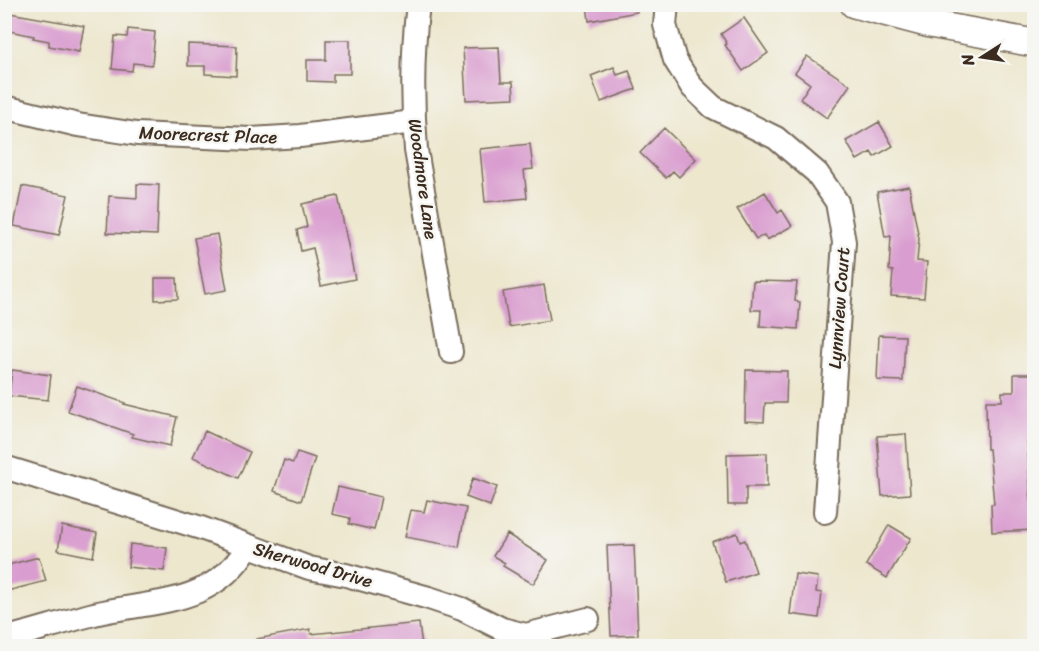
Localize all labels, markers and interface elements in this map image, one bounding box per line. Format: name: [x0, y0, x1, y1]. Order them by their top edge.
north arrow: [952, 27, 1012, 87]
text: N: [952, 51, 983, 69]
street label: Moorecrest Place: [138, 117, 278, 153]
street label: Woodmore Lane: [399, 117, 447, 242]
street label: Lynnview Court: [819, 246, 859, 370]
street label: Sherwood Drive: [250, 533, 376, 597]

